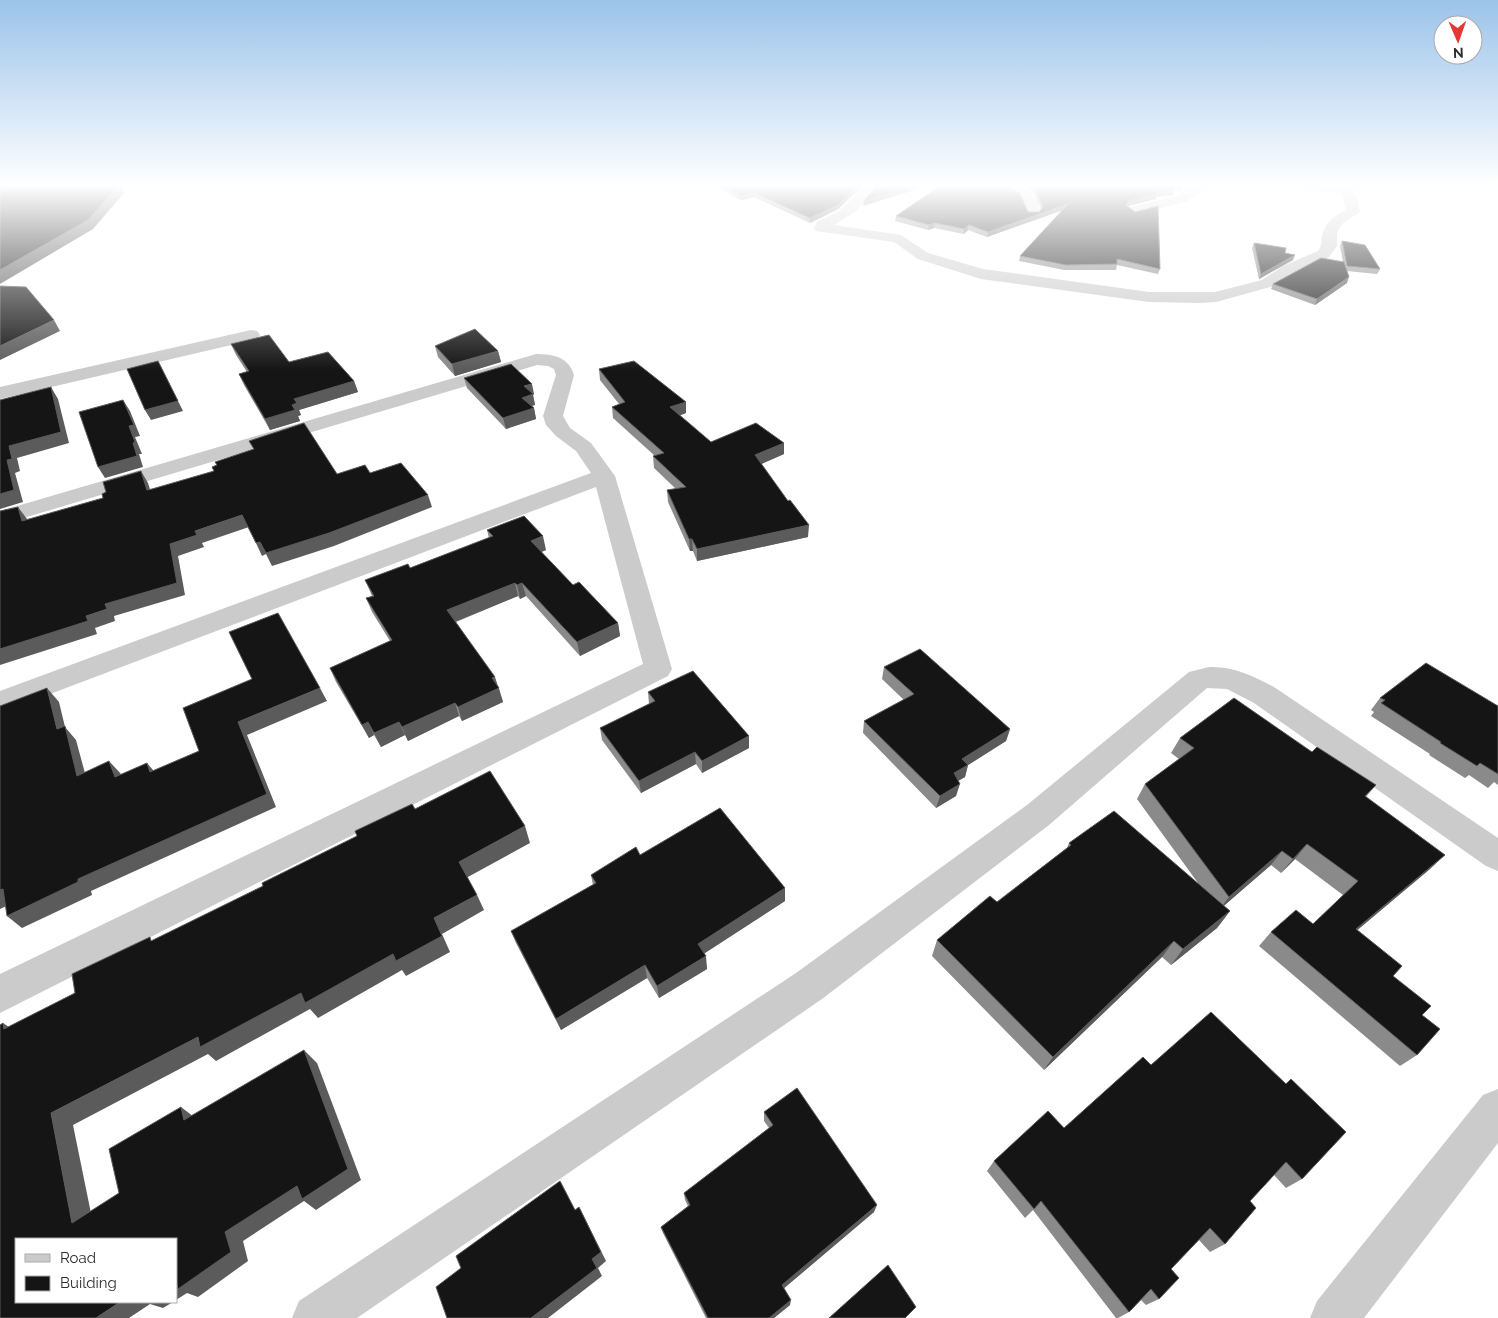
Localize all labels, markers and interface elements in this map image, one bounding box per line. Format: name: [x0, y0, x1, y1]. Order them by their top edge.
north arrow: [1433, 15, 1483, 65]
text: N: [1453, 45, 1464, 61]
legend: [15, 1238, 178, 1303]
text: Road: [60, 1249, 96, 1267]
text: Building: [60, 1274, 117, 1292]

